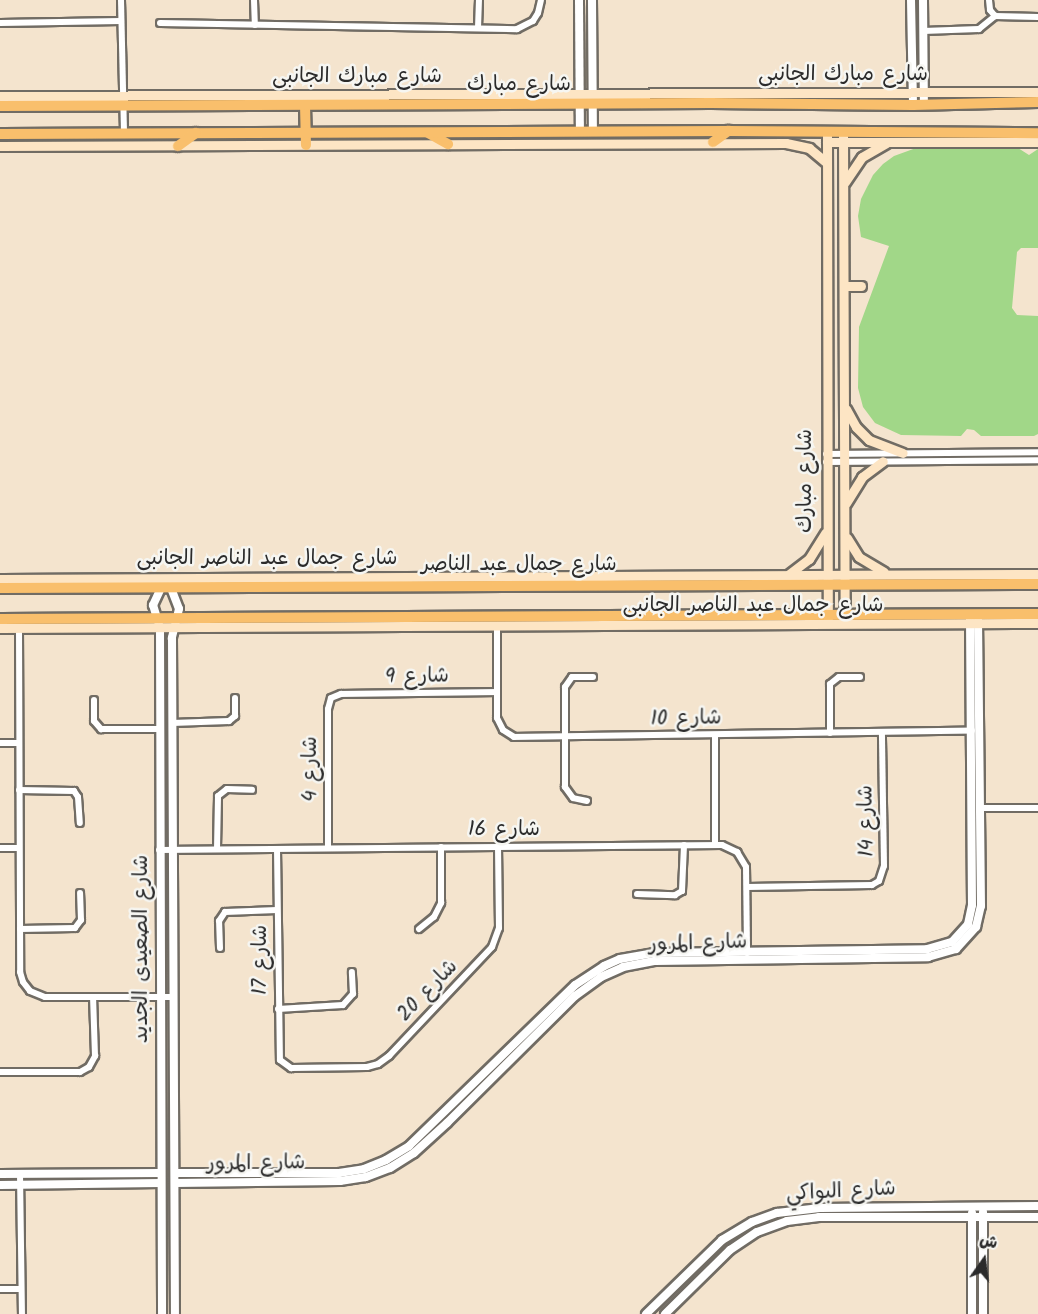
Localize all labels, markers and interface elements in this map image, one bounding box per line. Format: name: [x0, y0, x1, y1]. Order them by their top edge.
street label: شارع مبارك الجانبى: [758, 62, 928, 88]
street label: شارع مبارك الجانبى: [272, 64, 442, 90]
street label: شارع مبارك: [467, 72, 571, 98]
street label: شارع مبارك: [793, 429, 819, 533]
street label: شارع جمال عبد الناصر الجانبى: [136, 546, 398, 572]
street label: شارع جمال عبد الناصر: [421, 552, 617, 578]
street label: شارع جمال عبد الناصر الجانبى: [622, 593, 884, 619]
street label: شارع 9: [385, 664, 449, 690]
street label: شارع 10: [650, 706, 722, 732]
street label: شارع 4: [298, 736, 324, 802]
street label: شارع 14: [854, 785, 880, 857]
street label: شارع 16: [468, 817, 540, 843]
street label: شارع الصعيدى الجديد: [129, 855, 155, 1043]
street label: شارع 17: [248, 925, 274, 995]
street label: شارع المرور: [648, 930, 748, 958]
street label: شارع 20: [392, 955, 464, 1027]
street label: شارع المرور: [207, 1151, 305, 1177]
street label: شارع البواكي: [786, 1177, 896, 1207]
text: ش: [977, 1228, 1000, 1256]
north arrow: [954, 1230, 1014, 1290]

